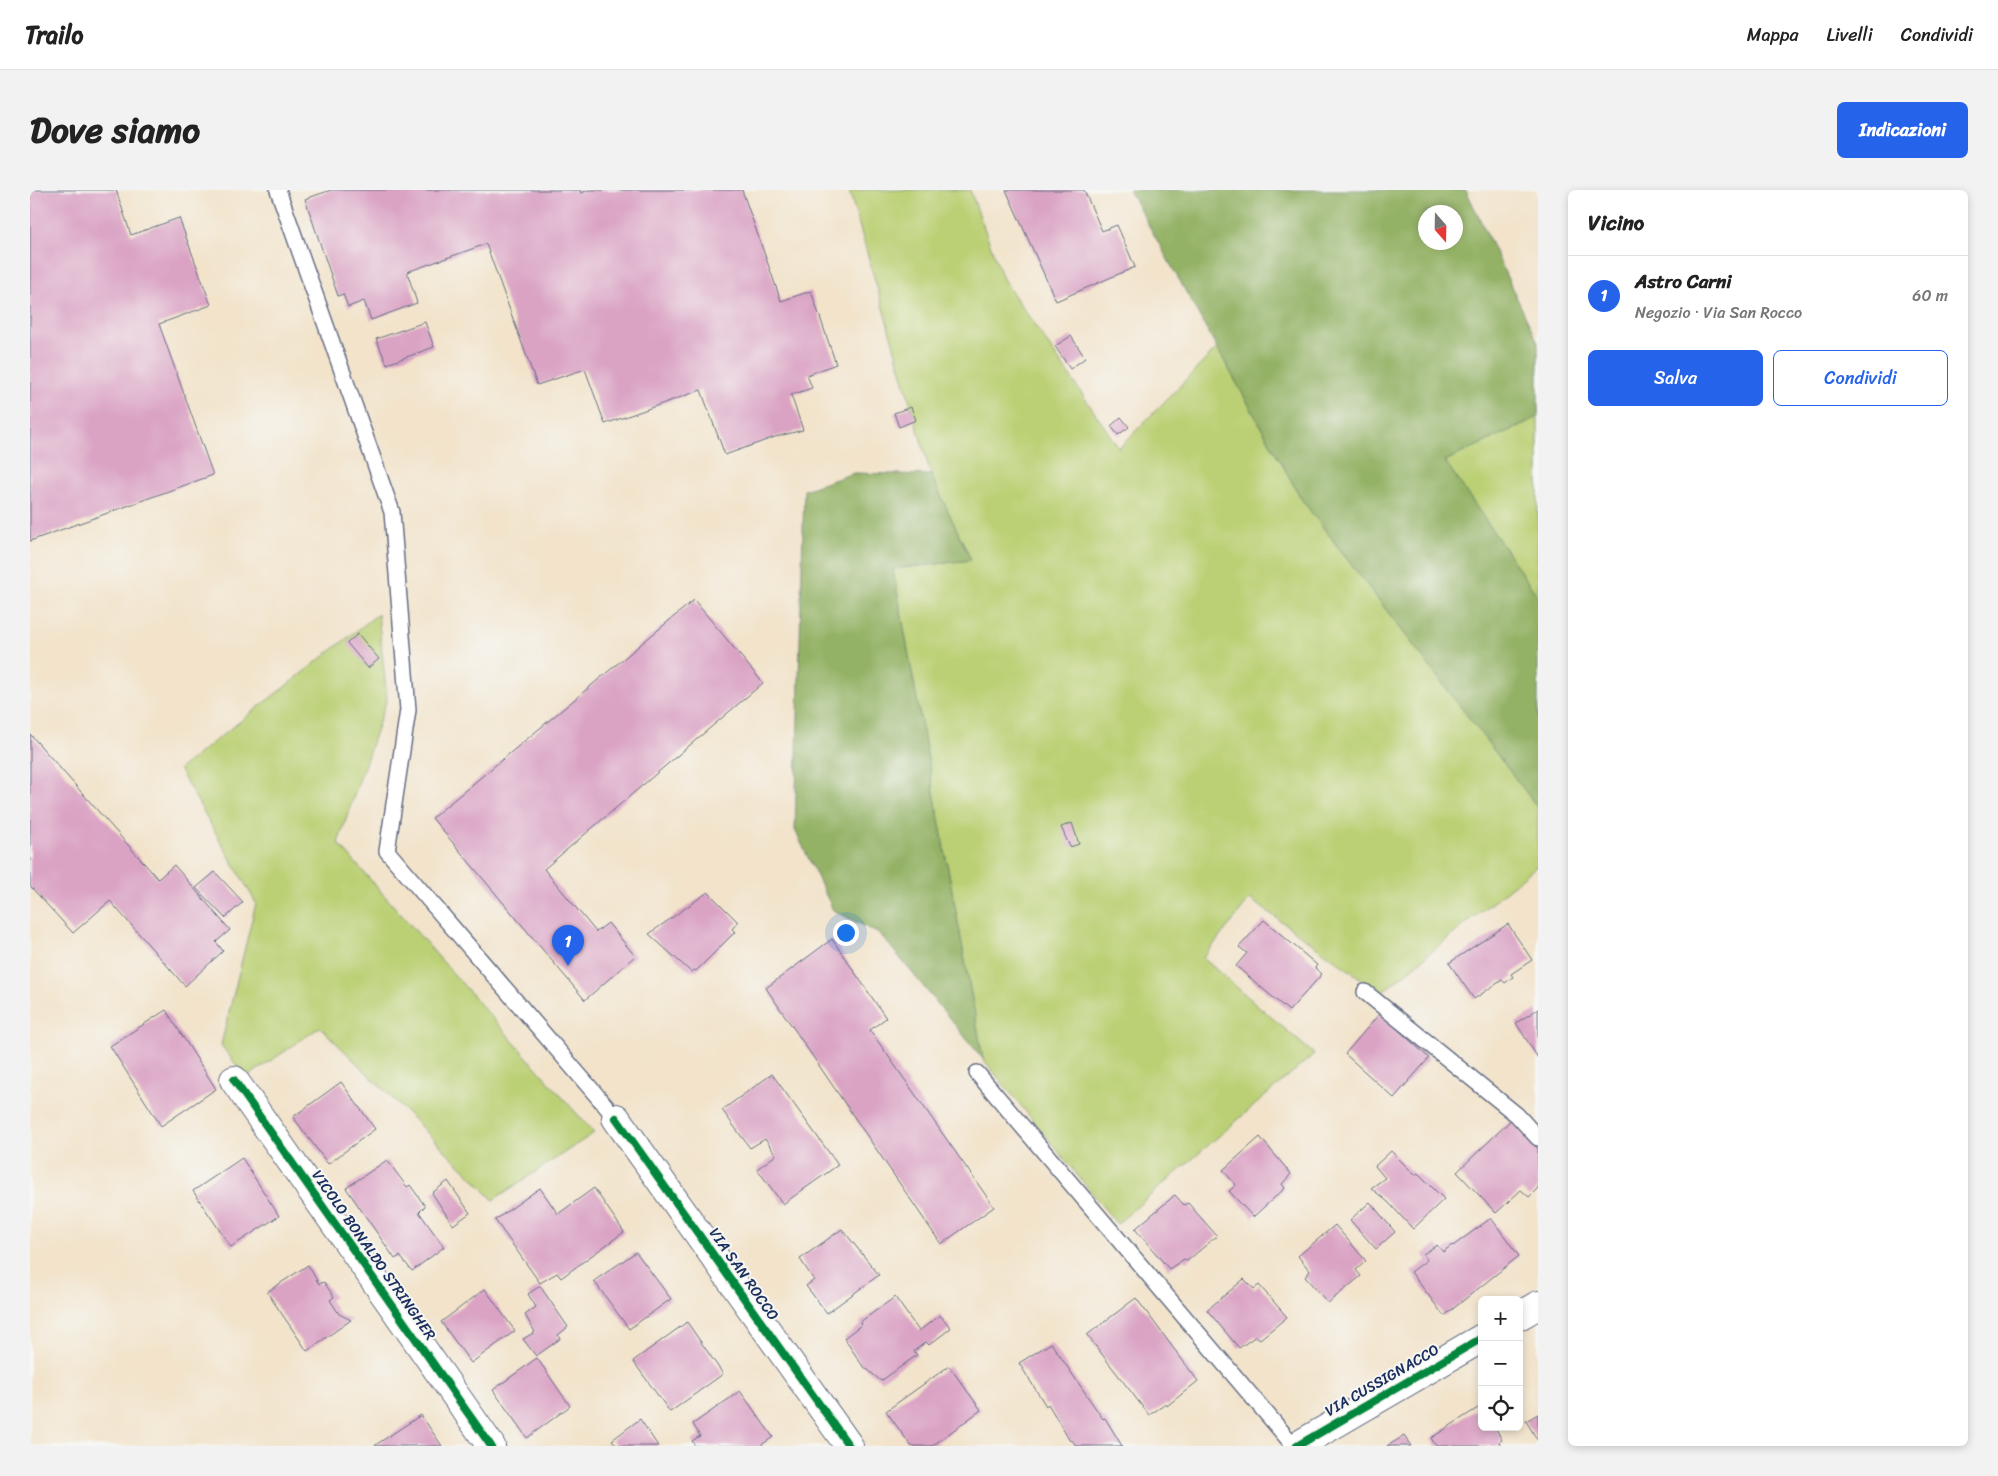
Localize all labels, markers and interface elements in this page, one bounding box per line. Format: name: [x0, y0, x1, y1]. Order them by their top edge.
text: Trailo: [25, 14, 83, 56]
text: Mappa: [1747, 19, 1799, 51]
text: Livelli: [1827, 19, 1873, 51]
text: Condividi: [1901, 19, 1973, 51]
text: Dove siamo: [30, 99, 200, 161]
button: Indicazioni: [1837, 102, 1968, 158]
text: Vicino: [1588, 204, 1644, 242]
north arrow: [1418, 205, 1463, 250]
text: Astro Carni: [1635, 265, 1732, 298]
text: 1: [1601, 281, 1607, 310]
text: 60 m: [1912, 281, 1948, 310]
text: Negozio · Via San Rocco: [1635, 298, 1802, 327]
button: Salva: [1588, 350, 1763, 406]
button: Condividi: [1773, 350, 1948, 406]
your location: [833, 920, 859, 946]
pin: 1: [552, 925, 584, 966]
street label: VICOLO BONALDO STRINGHER: [305, 1164, 443, 1346]
street label: VIA SAN ROCCO: [702, 1222, 786, 1326]
map controls: [1478, 1296, 1523, 1431]
button: +: [1478, 1296, 1523, 1341]
street label: VIA CUSSIGNACCO: [1320, 1337, 1444, 1423]
button: −: [1478, 1341, 1523, 1386]
button: locate: [1478, 1386, 1523, 1431]

